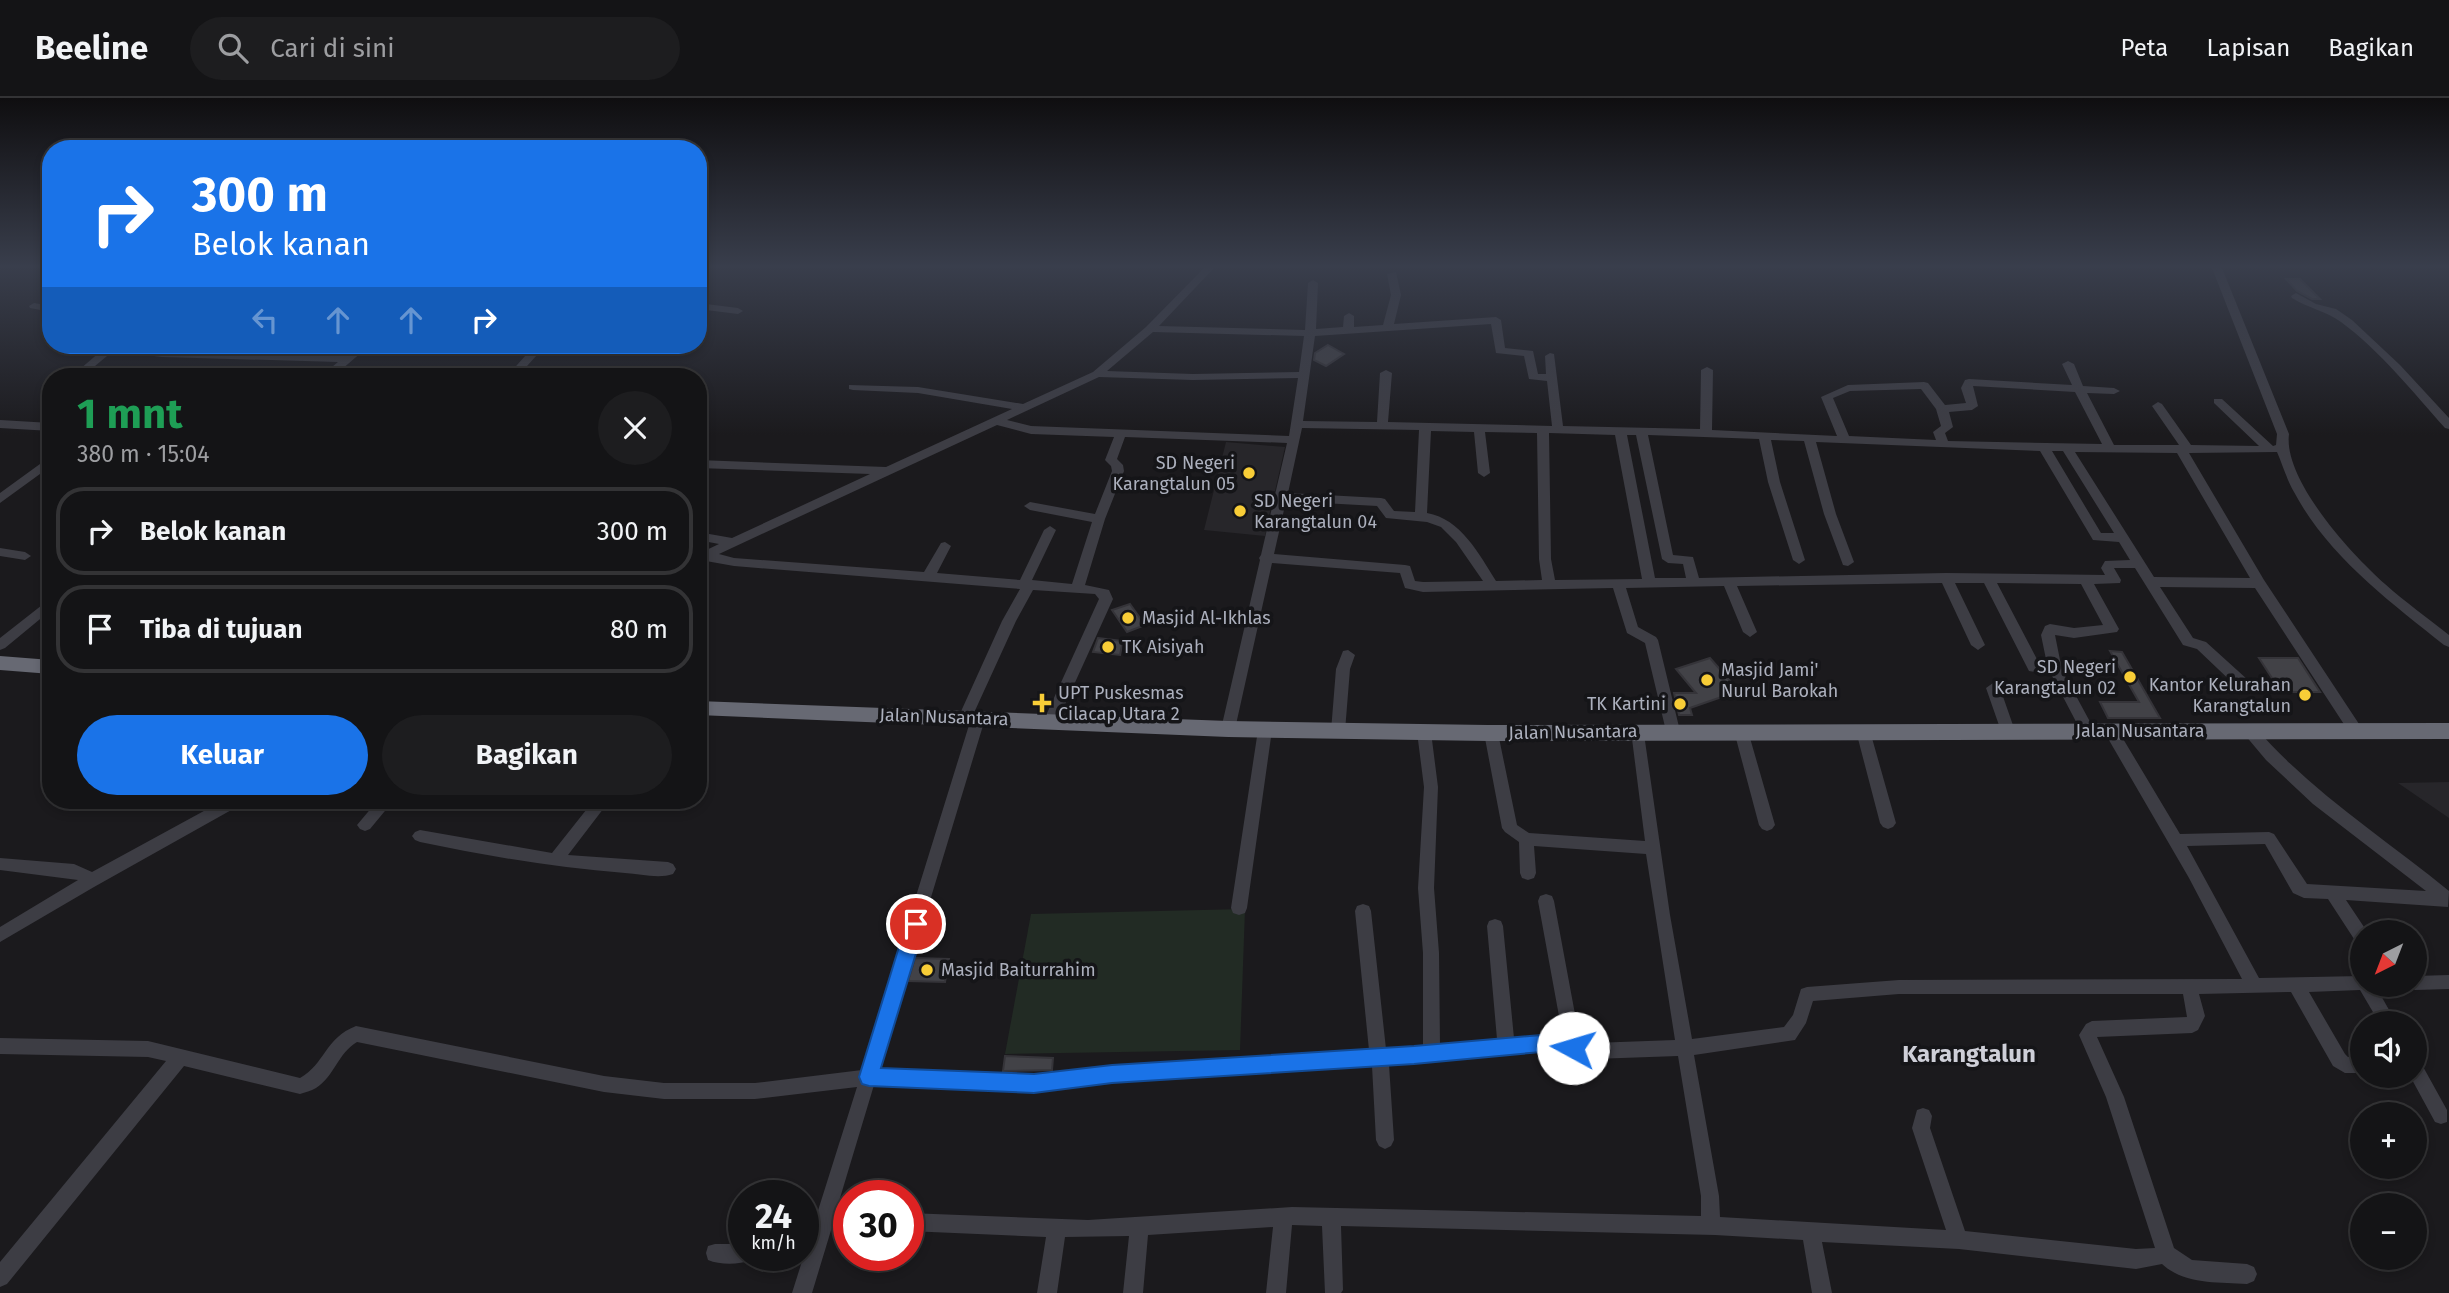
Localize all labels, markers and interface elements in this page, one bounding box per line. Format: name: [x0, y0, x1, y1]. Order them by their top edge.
search box: [190, 17, 680, 80]
text: Beeline: [35, 28, 148, 68]
icon: search: [214, 29, 252, 67]
text: Cari di sini: [270, 33, 395, 64]
text: Peta: [2121, 34, 2168, 62]
text: Lapisan: [2206, 34, 2290, 62]
text: Bagikan: [2328, 34, 2414, 62]
text: 300 m: [192, 165, 328, 224]
icon: right: [77, 168, 168, 259]
text: Belok kanan: [192, 225, 370, 263]
icon: left: [246, 301, 284, 339]
icon: ahead: [319, 301, 357, 339]
icon: ahead: [392, 301, 430, 339]
icon: right: [465, 301, 503, 339]
text: 1 mnt: [77, 389, 182, 439]
button: close: [598, 391, 672, 465]
text: 380 m · 15:04: [77, 440, 210, 468]
place label: SD Negeri Karangtalun 05: [1113, 452, 1235, 495]
marker: SD Negeri Karangtalun 05: [1241, 465, 1257, 481]
place label: SD Negeri Karangtalun 04: [1254, 490, 1377, 533]
marker: SD Negeri Karangtalun 04: [1232, 503, 1248, 519]
icon: right: [81, 512, 119, 550]
text: Belok kanan: [140, 516, 286, 547]
text: 300 m: [597, 516, 668, 547]
place label: Masjid Al-Ikhlas: [1142, 607, 1271, 629]
icon: arrive: [81, 610, 119, 648]
marker: Masjid Al-Ikhlas: [1120, 610, 1136, 626]
text: Tiba di tujuan: [140, 614, 302, 645]
text: 80 m: [610, 614, 668, 645]
place label: TK Aisiyah: [1122, 636, 1204, 658]
marker: TK Aisiyah: [1100, 639, 1116, 655]
place label: SD Negeri Karangtalun 02: [1994, 656, 2116, 699]
place label: Masjid Jami' Nurul Barokah: [1721, 659, 1838, 702]
marker: SD Negeri Karangtalun 02: [2122, 669, 2138, 685]
marker: Masjid Jami' Nurul Barokah: [1699, 672, 1715, 688]
place label: Kantor Kelurahan Karangtalun: [2149, 674, 2291, 717]
place label: UPT Puskesmas Cilacap Utara 2: [1058, 682, 1184, 725]
marker: Kantor Kelurahan Karangtalun: [2297, 687, 2313, 703]
marker: UPT Puskesmas Cilacap Utara 2: [1032, 693, 1052, 713]
place label: TK Kartini: [1587, 693, 1666, 715]
marker: TK Kartini: [1672, 696, 1688, 712]
street label: Jalan Nusantara: [879, 704, 1009, 730]
button: Keluar: [77, 715, 368, 795]
button: Bagikan: [382, 715, 672, 795]
street label: Jalan Nusantara: [1508, 720, 1638, 744]
street label: Jalan Nusantara: [2075, 720, 2205, 742]
pin: [886, 894, 946, 954]
icon: arrive: [897, 905, 935, 943]
north arrow: [2350, 920, 2427, 998]
map controls: [2350, 920, 2427, 1270]
place label: Masjid Baiturrahim: [941, 959, 1096, 981]
marker: Masjid Baiturrahim: [919, 962, 935, 978]
position arrow: [1536, 1011, 1610, 1085]
button: sound: [2350, 1011, 2427, 1088]
district label: Karangtalun: [1902, 1040, 2036, 1068]
button: +: [2350, 1102, 2427, 1179]
speed limit sign: 30: [833, 1180, 924, 1271]
button: −: [2350, 1193, 2427, 1270]
text: 24: [755, 1195, 792, 1237]
text: km/h: [751, 1232, 796, 1254]

